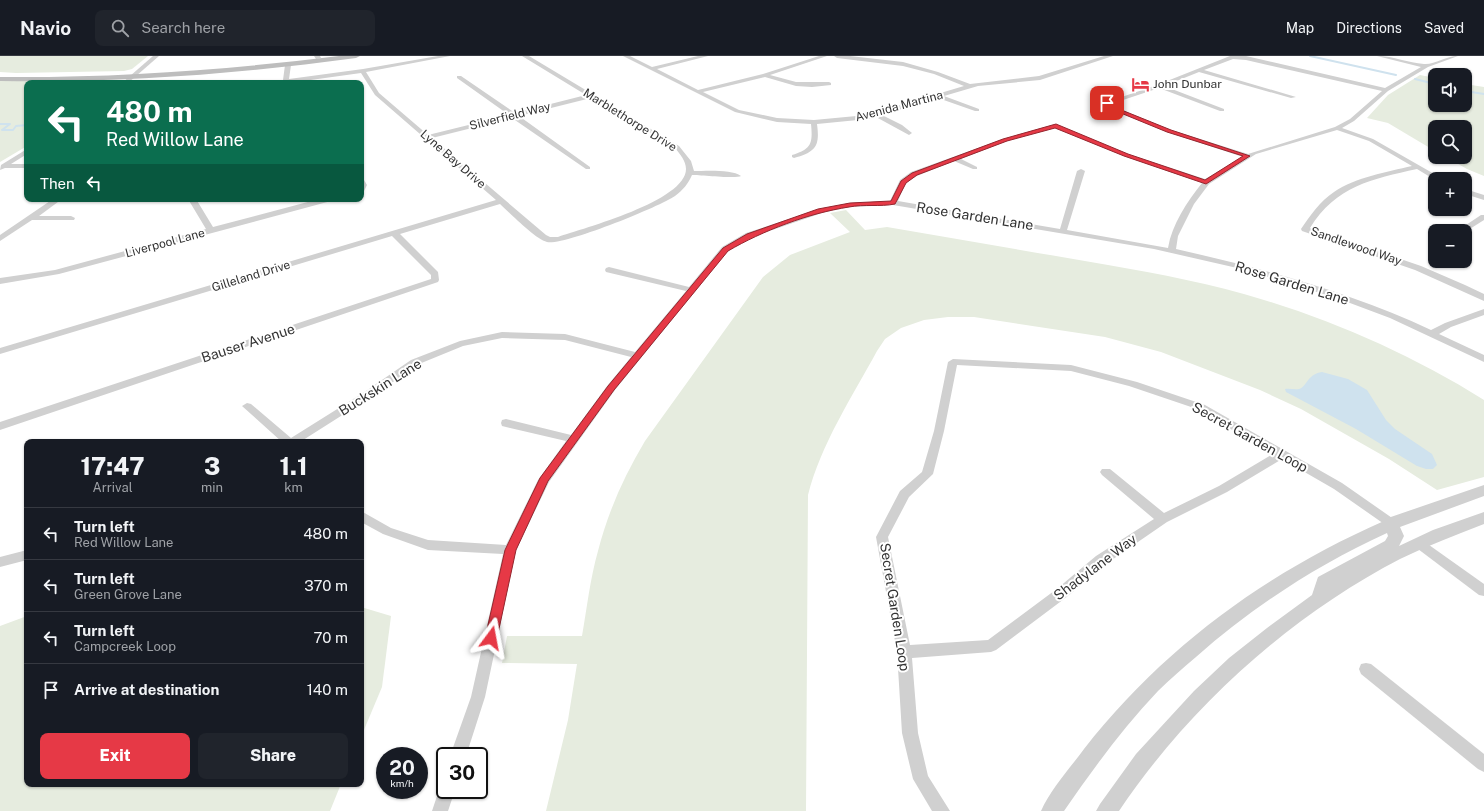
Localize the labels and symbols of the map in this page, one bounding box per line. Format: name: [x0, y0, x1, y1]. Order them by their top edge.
hotel icon: John Dunbar: [1130, 74, 1150, 94]
place label: John Dunbar: [1153, 77, 1222, 91]
street label: Marblethorpe Drive: [581, 86, 679, 155]
pin: [1090, 86, 1124, 120]
street label: Avenida Martina: [854, 88, 944, 124]
street label: Silverfield Way: [468, 99, 553, 133]
street label: Lyne Bay Drive: [417, 127, 489, 191]
street label: Rose Garden Lane: [915, 199, 1035, 233]
street label: Sandlewood Way: [1309, 224, 1404, 268]
street label: Liverpool Lane: [124, 226, 206, 260]
street label: Gilleland Drive: [210, 257, 292, 295]
street label: Rose Garden Lane: [1233, 258, 1351, 308]
street label: Bauser Avenue: [199, 320, 297, 366]
street label: Buckskin Lane: [336, 355, 424, 419]
street label: Secret Garden Loop: [1189, 399, 1311, 475]
street label: Shadylane Way: [1050, 530, 1140, 603]
street label: Secret Garden Loop: [877, 542, 913, 672]
position arrow: [470, 617, 512, 659]
speed limit sign: 30: [436, 747, 488, 799]

